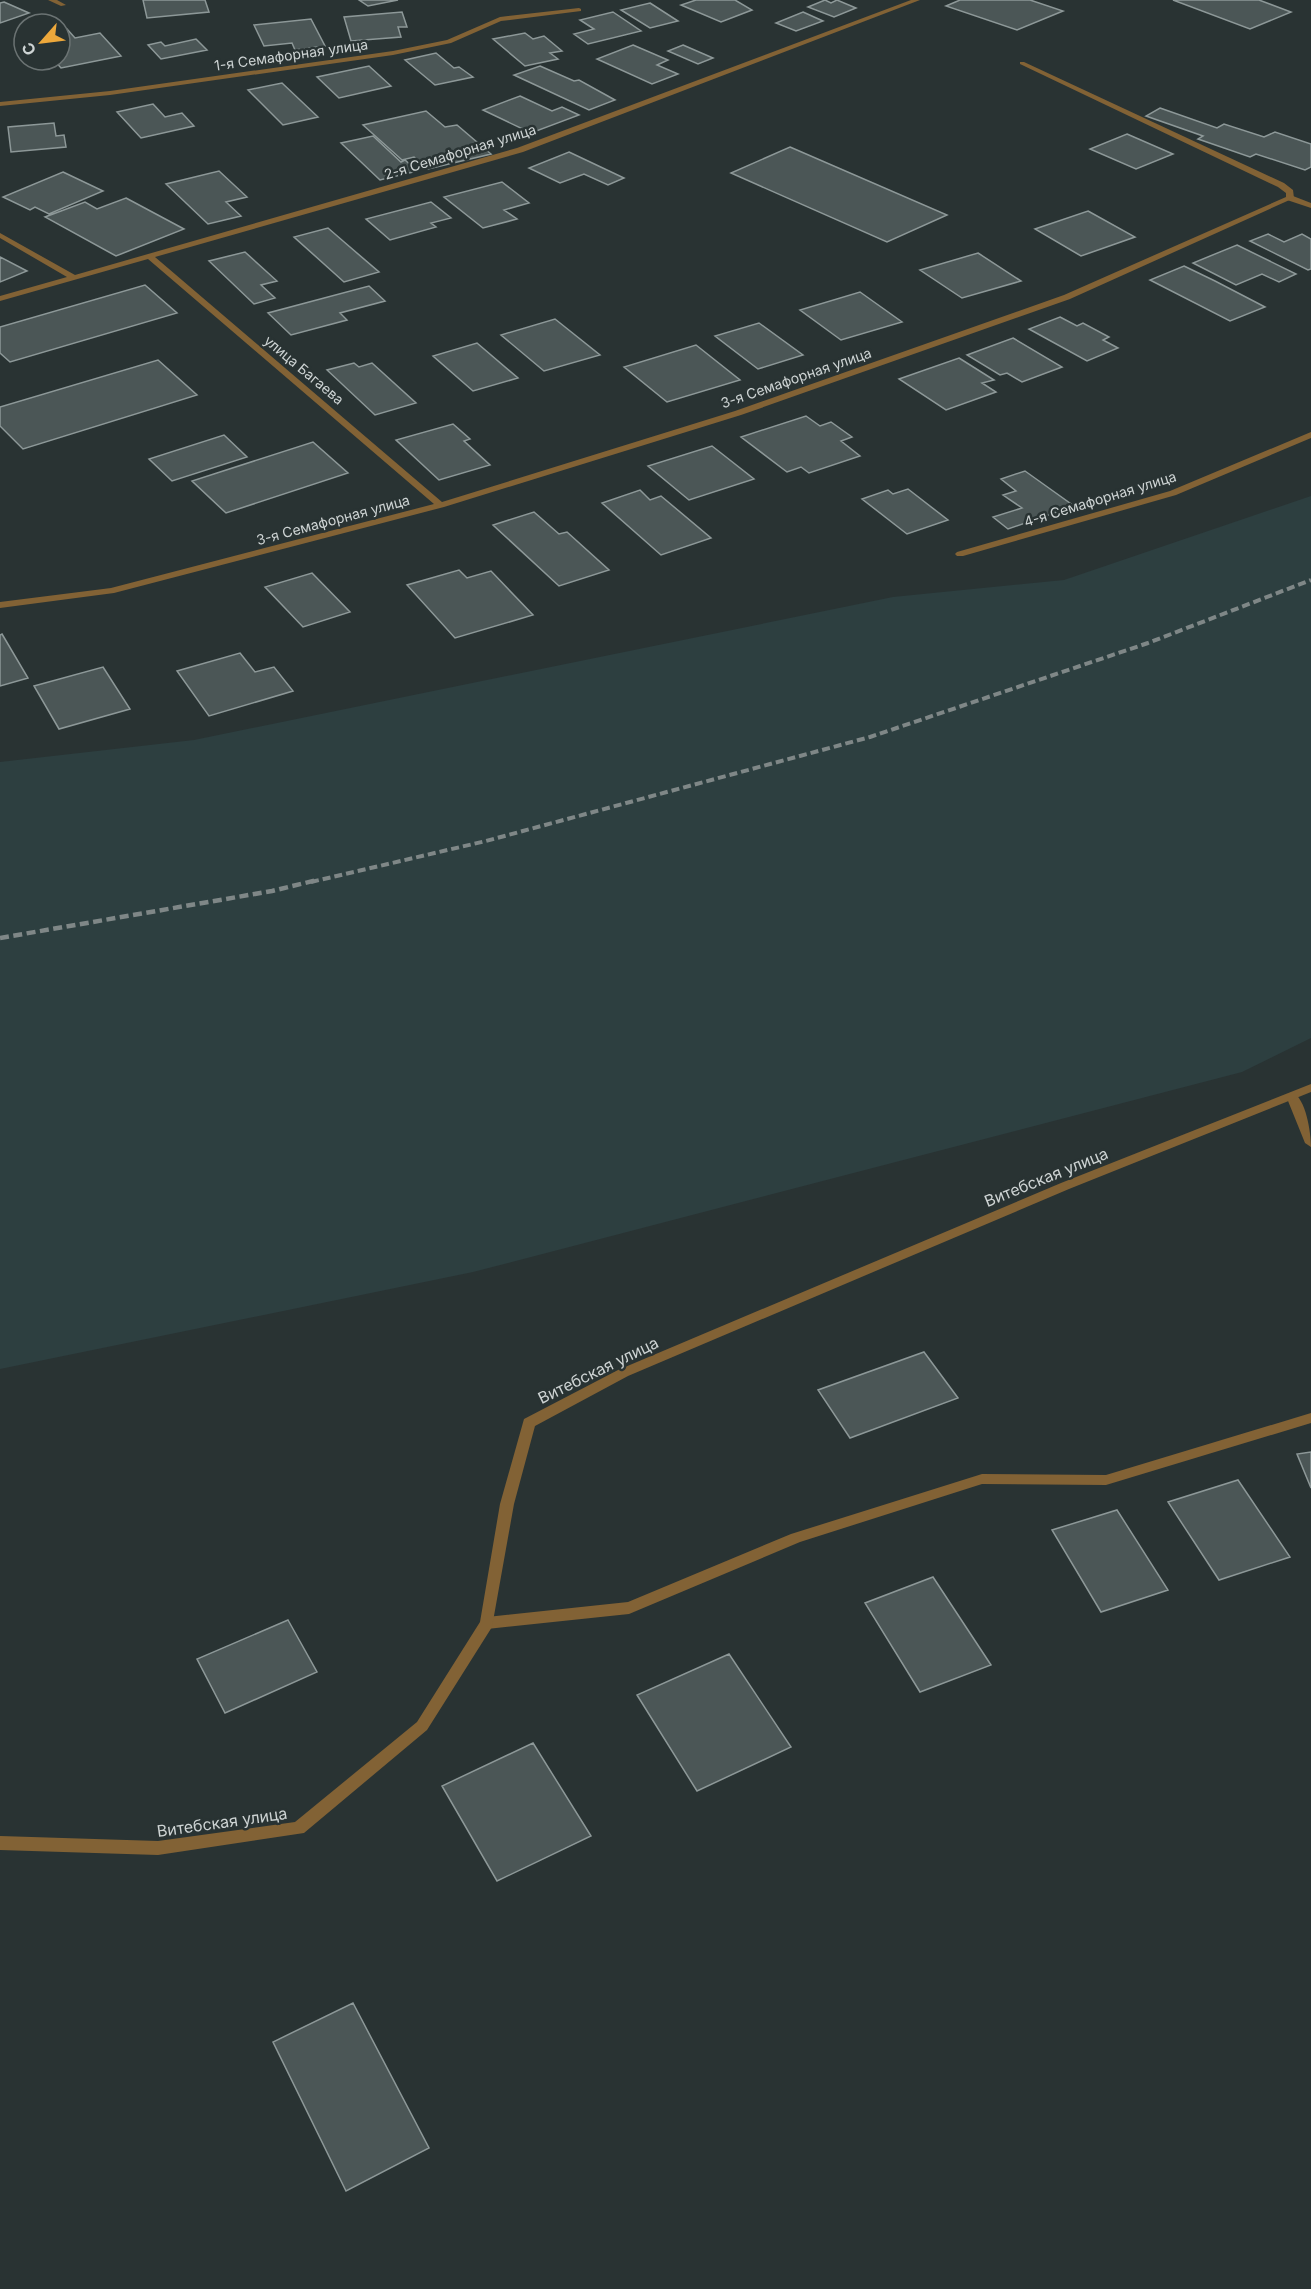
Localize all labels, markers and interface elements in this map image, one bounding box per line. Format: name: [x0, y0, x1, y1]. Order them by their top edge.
north arrow: [12, 12, 72, 72]
street label: 1-я Семафорная улица: [213, 35, 369, 74]
text: С: [17, 39, 40, 59]
street label: 2-я Семафорная улица: [382, 120, 538, 183]
street label: улица Багаева: [261, 331, 348, 408]
street label: 3-я Семафорная улица: [718, 344, 873, 411]
street label: 4-я Семафорная улица: [1022, 467, 1178, 530]
street label: 3-я Семафорная улица: [254, 491, 411, 548]
street label: Витебская улица: [981, 1143, 1111, 1211]
street label: Витебская улица: [534, 1332, 662, 1408]
street label: Витебская улица: [155, 1803, 289, 1841]

